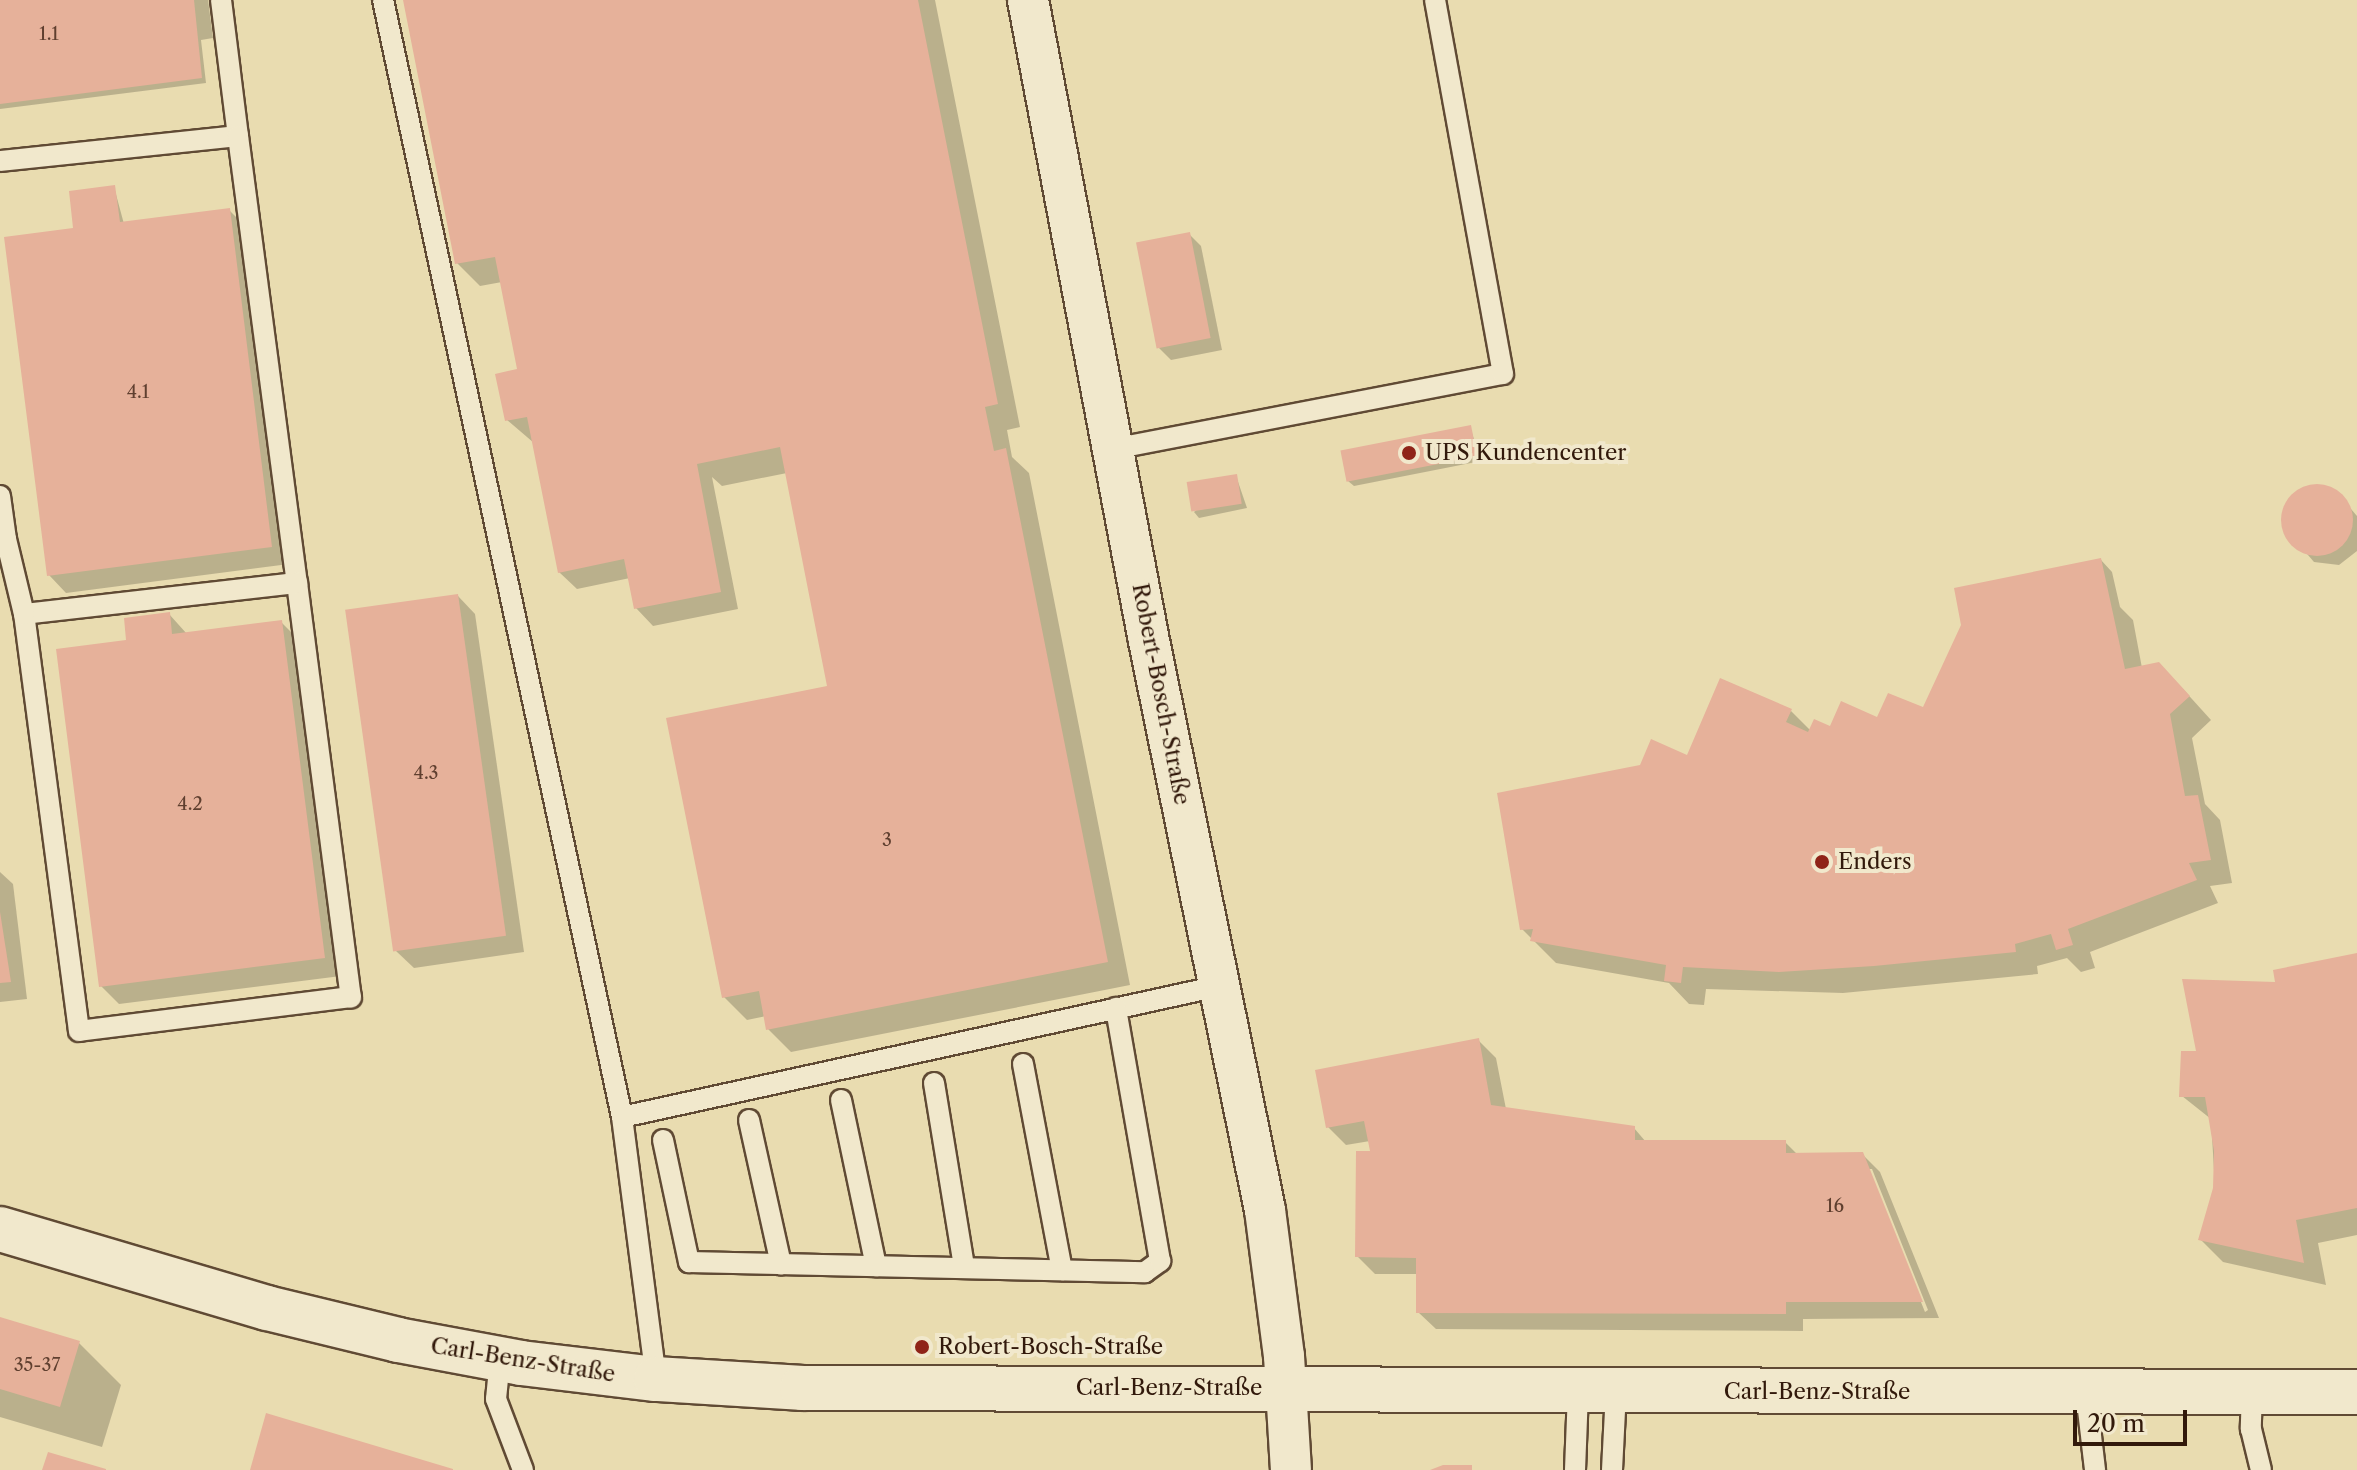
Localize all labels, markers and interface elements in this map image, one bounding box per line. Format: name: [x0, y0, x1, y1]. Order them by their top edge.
house number: 1.1: [39, 23, 59, 45]
house number: 4.1: [127, 381, 149, 403]
place label: UPS Kundencenter: [1425, 440, 1626, 466]
marker: UPS Kundencenter: [1400, 444, 1418, 462]
street label: Robert-Bosch-Straße: [1127, 581, 1195, 807]
house number: 4.3: [413, 762, 439, 784]
house number: 4.2: [177, 793, 203, 815]
house number: 3: [882, 829, 892, 851]
place label: Enders: [1838, 849, 1912, 875]
marker: Enders: [1813, 853, 1831, 871]
house number: 16: [1826, 1195, 1844, 1217]
street label: Carl-Benz-Straße: [429, 1332, 617, 1388]
place label: Robert-Bosch-Straße: [938, 1334, 1163, 1360]
marker: Robert-Bosch-Straße: [913, 1338, 931, 1356]
house number: 35-37: [14, 1354, 60, 1376]
street label: Carl-Benz-Straße: [1076, 1375, 1262, 1401]
street label: Carl-Benz-Straße: [1724, 1379, 1910, 1405]
scale bar: [2077, 1394, 2191, 1444]
text: 20 m: [2087, 1409, 2145, 1438]

